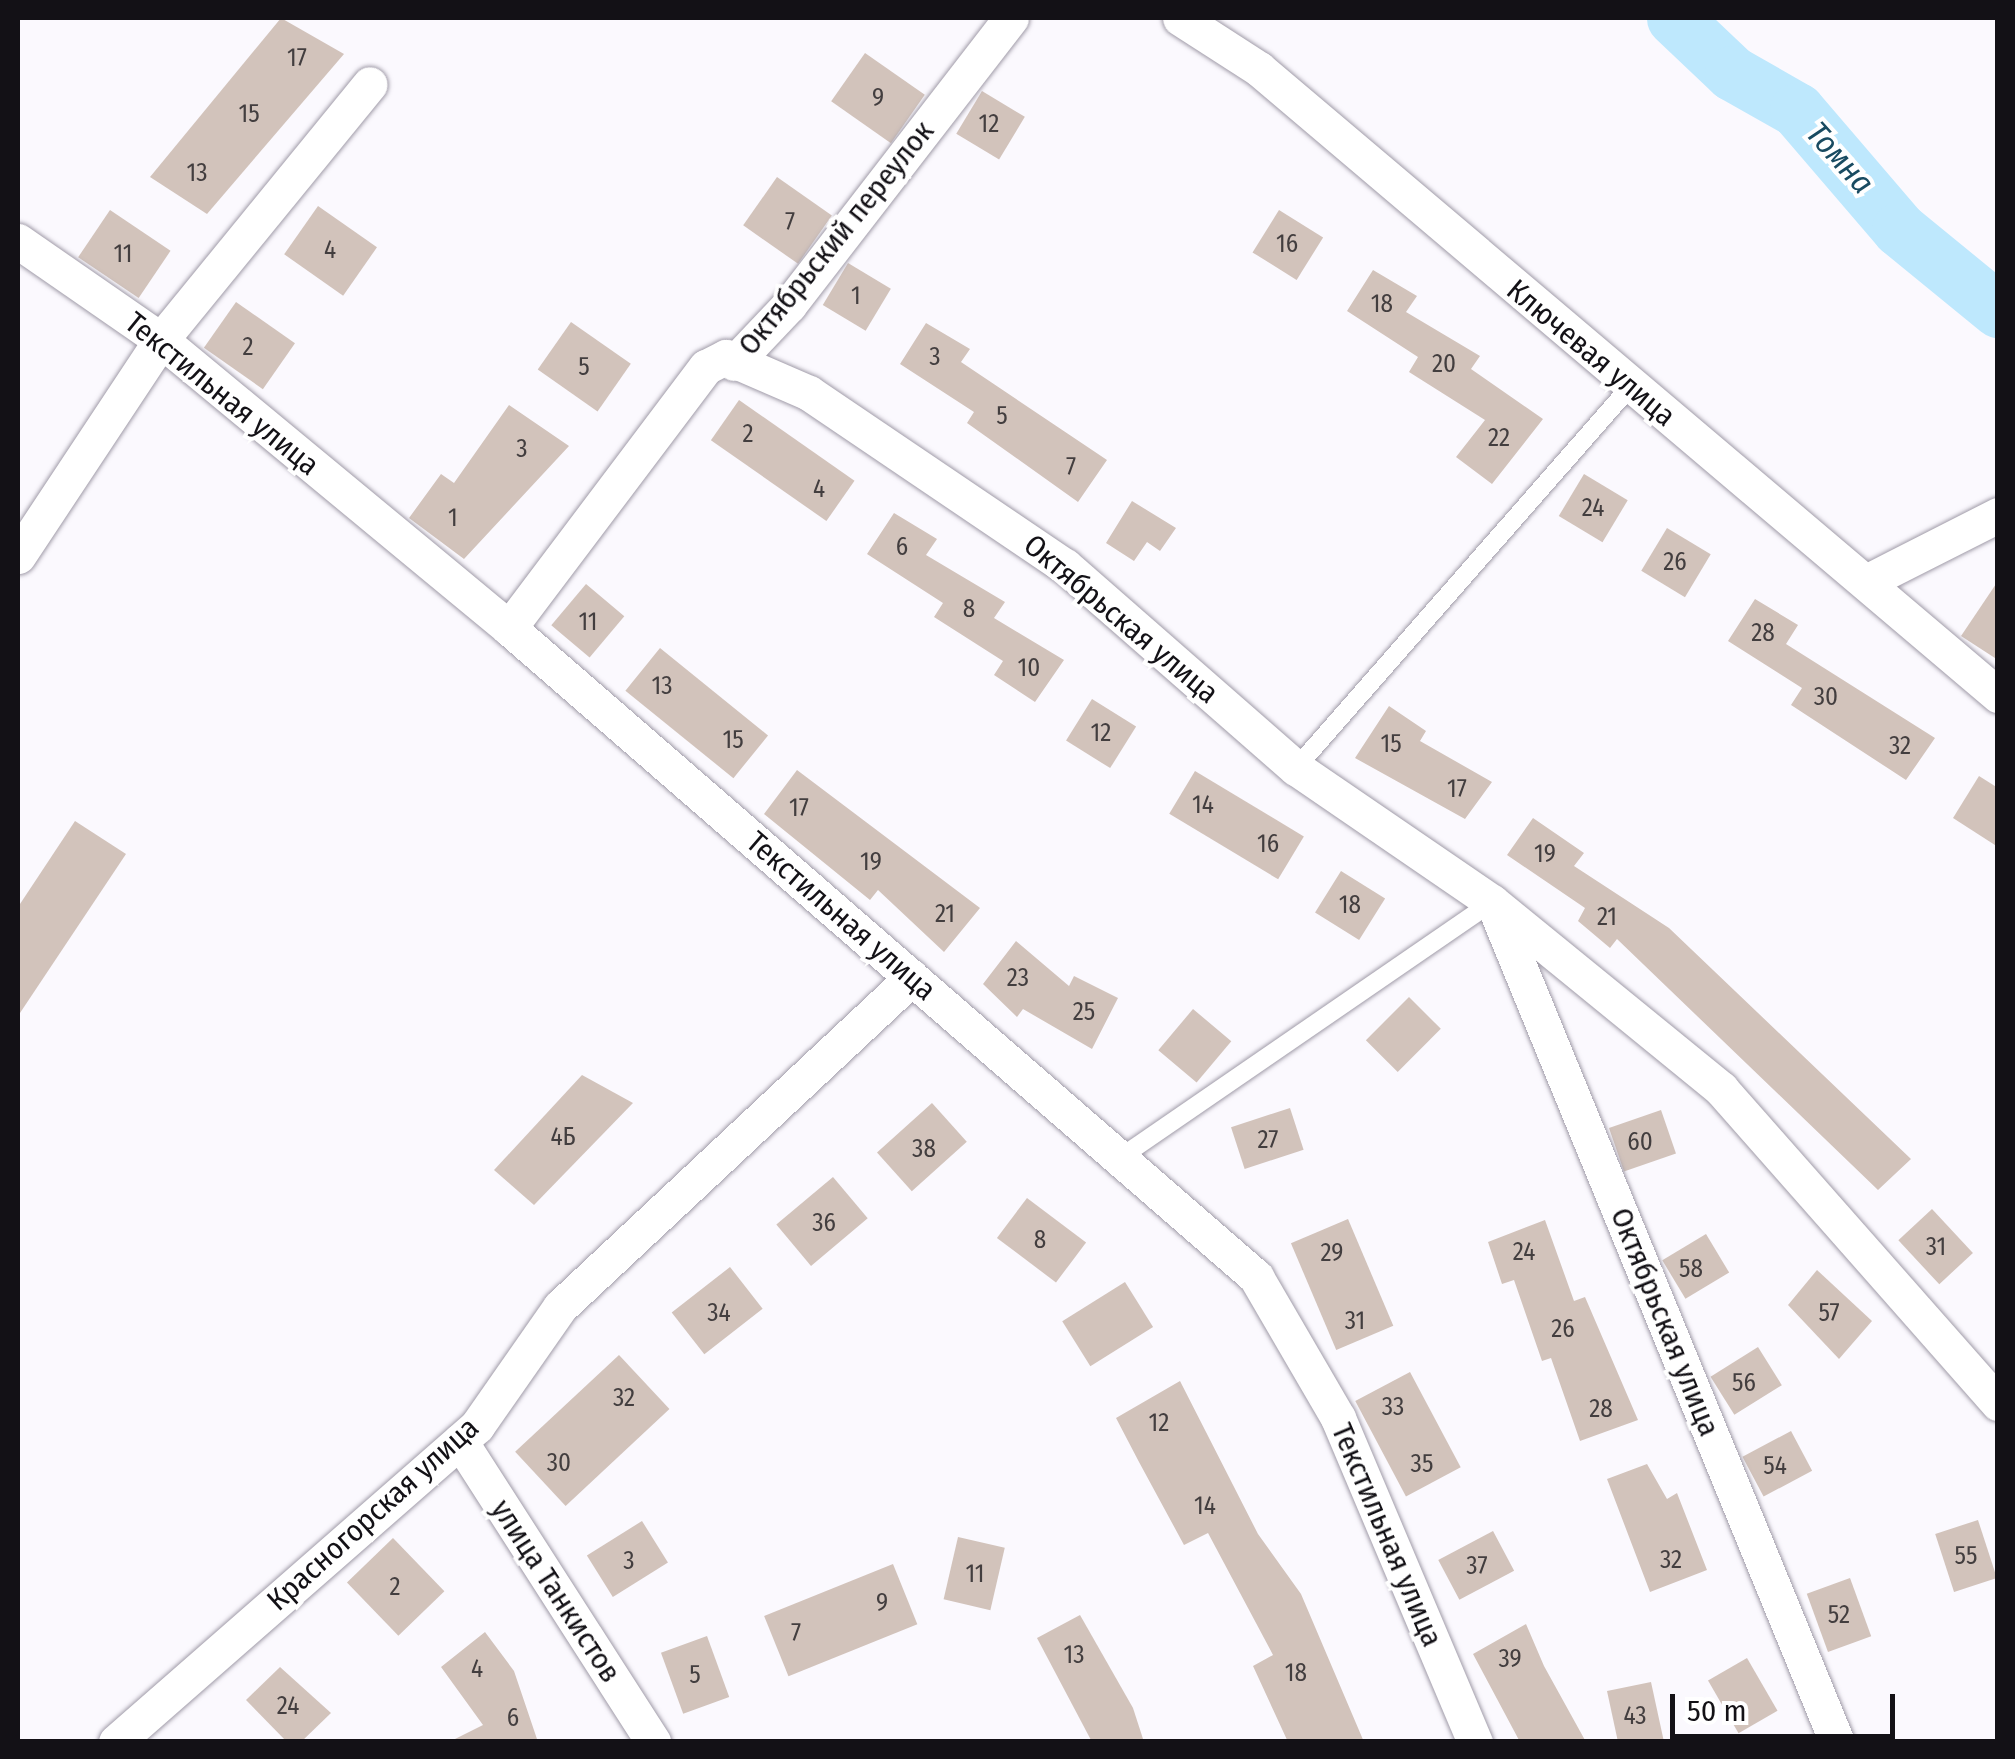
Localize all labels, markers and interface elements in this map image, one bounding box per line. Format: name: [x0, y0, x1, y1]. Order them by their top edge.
house number: 17: [287, 43, 307, 73]
house number: 9: [872, 83, 884, 113]
house number: 15: [238, 99, 260, 129]
house number: 12: [979, 109, 999, 139]
street label: Октябрьский переулок: [731, 114, 941, 362]
water label: Томна: [1798, 114, 1882, 202]
house number: 13: [186, 158, 208, 188]
house number: 7: [785, 207, 795, 237]
house number: 16: [1276, 229, 1298, 259]
house number: 4: [324, 235, 336, 265]
house number: 11: [113, 239, 133, 269]
street label: Ключевая улица: [1499, 272, 1683, 434]
house number: 1: [851, 281, 861, 311]
house number: 18: [1371, 289, 1393, 319]
street label: Текстильная улица: [118, 305, 326, 483]
house number: 2: [242, 332, 254, 362]
house number: 3: [929, 342, 941, 372]
house number: 20: [1432, 349, 1456, 379]
house number: 5: [578, 352, 590, 382]
house number: 5: [996, 401, 1008, 431]
house number: 2: [742, 419, 754, 449]
house number: 22: [1488, 423, 1510, 453]
house number: 3: [516, 434, 528, 464]
house number: 7: [1066, 452, 1076, 482]
house number: 4: [813, 474, 825, 504]
house number: 24: [1582, 493, 1604, 523]
house number: 1: [448, 503, 458, 533]
street label: Октябрьская улица: [1016, 527, 1226, 711]
house number: 6: [896, 532, 908, 562]
house number: 26: [1663, 547, 1687, 577]
house number: 8: [963, 594, 975, 624]
house number: 11: [578, 607, 598, 637]
house number: 28: [1751, 618, 1775, 648]
house number: 10: [1018, 653, 1040, 683]
house number: 13: [651, 671, 673, 701]
house number: 30: [1814, 682, 1838, 712]
house number: 12: [1091, 718, 1111, 748]
house number: 15: [722, 725, 744, 755]
house number: 15: [1380, 729, 1402, 759]
house number: 32: [1889, 731, 1911, 761]
house number: 17: [1447, 774, 1467, 804]
house number: 14: [1192, 790, 1214, 820]
house number: 17: [789, 793, 809, 823]
street label: Текстильная улица: [739, 824, 943, 1008]
house number: 16: [1257, 829, 1279, 859]
house number: 19: [1534, 839, 1556, 869]
house number: 19: [860, 847, 882, 877]
house number: 18: [1339, 890, 1361, 920]
house number: 21: [935, 899, 955, 929]
house number: 21: [1597, 902, 1617, 932]
house number: 23: [1007, 963, 1029, 993]
house number: 25: [1073, 997, 1095, 1027]
house number: 4Б: [550, 1122, 576, 1152]
house number: 27: [1258, 1125, 1278, 1155]
house number: 60: [1627, 1127, 1653, 1157]
house number: 38: [912, 1134, 936, 1164]
street label: Октябрьская улица: [1603, 1203, 1727, 1441]
house number: 36: [812, 1208, 836, 1238]
house number: 8: [1034, 1225, 1046, 1255]
house number: 31: [1926, 1232, 1946, 1262]
house number: 24: [1513, 1237, 1535, 1267]
house number: 29: [1321, 1238, 1343, 1268]
house number: 58: [1679, 1254, 1703, 1284]
house number: 34: [707, 1298, 731, 1328]
house number: 57: [1818, 1298, 1840, 1328]
house number: 31: [1345, 1306, 1365, 1336]
house number: 26: [1551, 1314, 1575, 1344]
house number: 56: [1732, 1368, 1756, 1398]
house number: 32: [613, 1383, 635, 1413]
house number: 33: [1382, 1392, 1404, 1422]
house number: 28: [1589, 1394, 1613, 1424]
house number: 12: [1149, 1408, 1169, 1438]
street label: Красногорская улица: [260, 1410, 486, 1618]
street label: Текстильная улица: [1324, 1418, 1450, 1652]
house number: 30: [547, 1448, 571, 1478]
house number: 35: [1411, 1449, 1433, 1479]
house number: 54: [1763, 1451, 1787, 1481]
house number: 14: [1194, 1491, 1216, 1521]
street label: улица Танкистов: [484, 1493, 628, 1689]
house number: 55: [1955, 1541, 1977, 1571]
house number: 32: [1660, 1545, 1682, 1575]
house number: 3: [623, 1546, 635, 1576]
house number: 37: [1466, 1551, 1488, 1581]
house number: 11: [965, 1559, 985, 1589]
house number: 2: [389, 1572, 401, 1602]
house number: 9: [876, 1588, 888, 1618]
house number: 52: [1828, 1600, 1850, 1630]
house number: 7: [791, 1618, 801, 1648]
house number: 13: [1063, 1640, 1085, 1670]
house number: 39: [1498, 1644, 1522, 1674]
house number: 4: [471, 1654, 483, 1684]
house number: 18: [1285, 1658, 1307, 1688]
house number: 5: [689, 1660, 701, 1690]
scale bar: [1675, 1674, 1900, 1736]
house number: 24: [277, 1691, 299, 1721]
text: 50 m: [1687, 1693, 1747, 1729]
house number: 43: [1623, 1701, 1647, 1731]
house number: 6: [507, 1703, 519, 1733]

